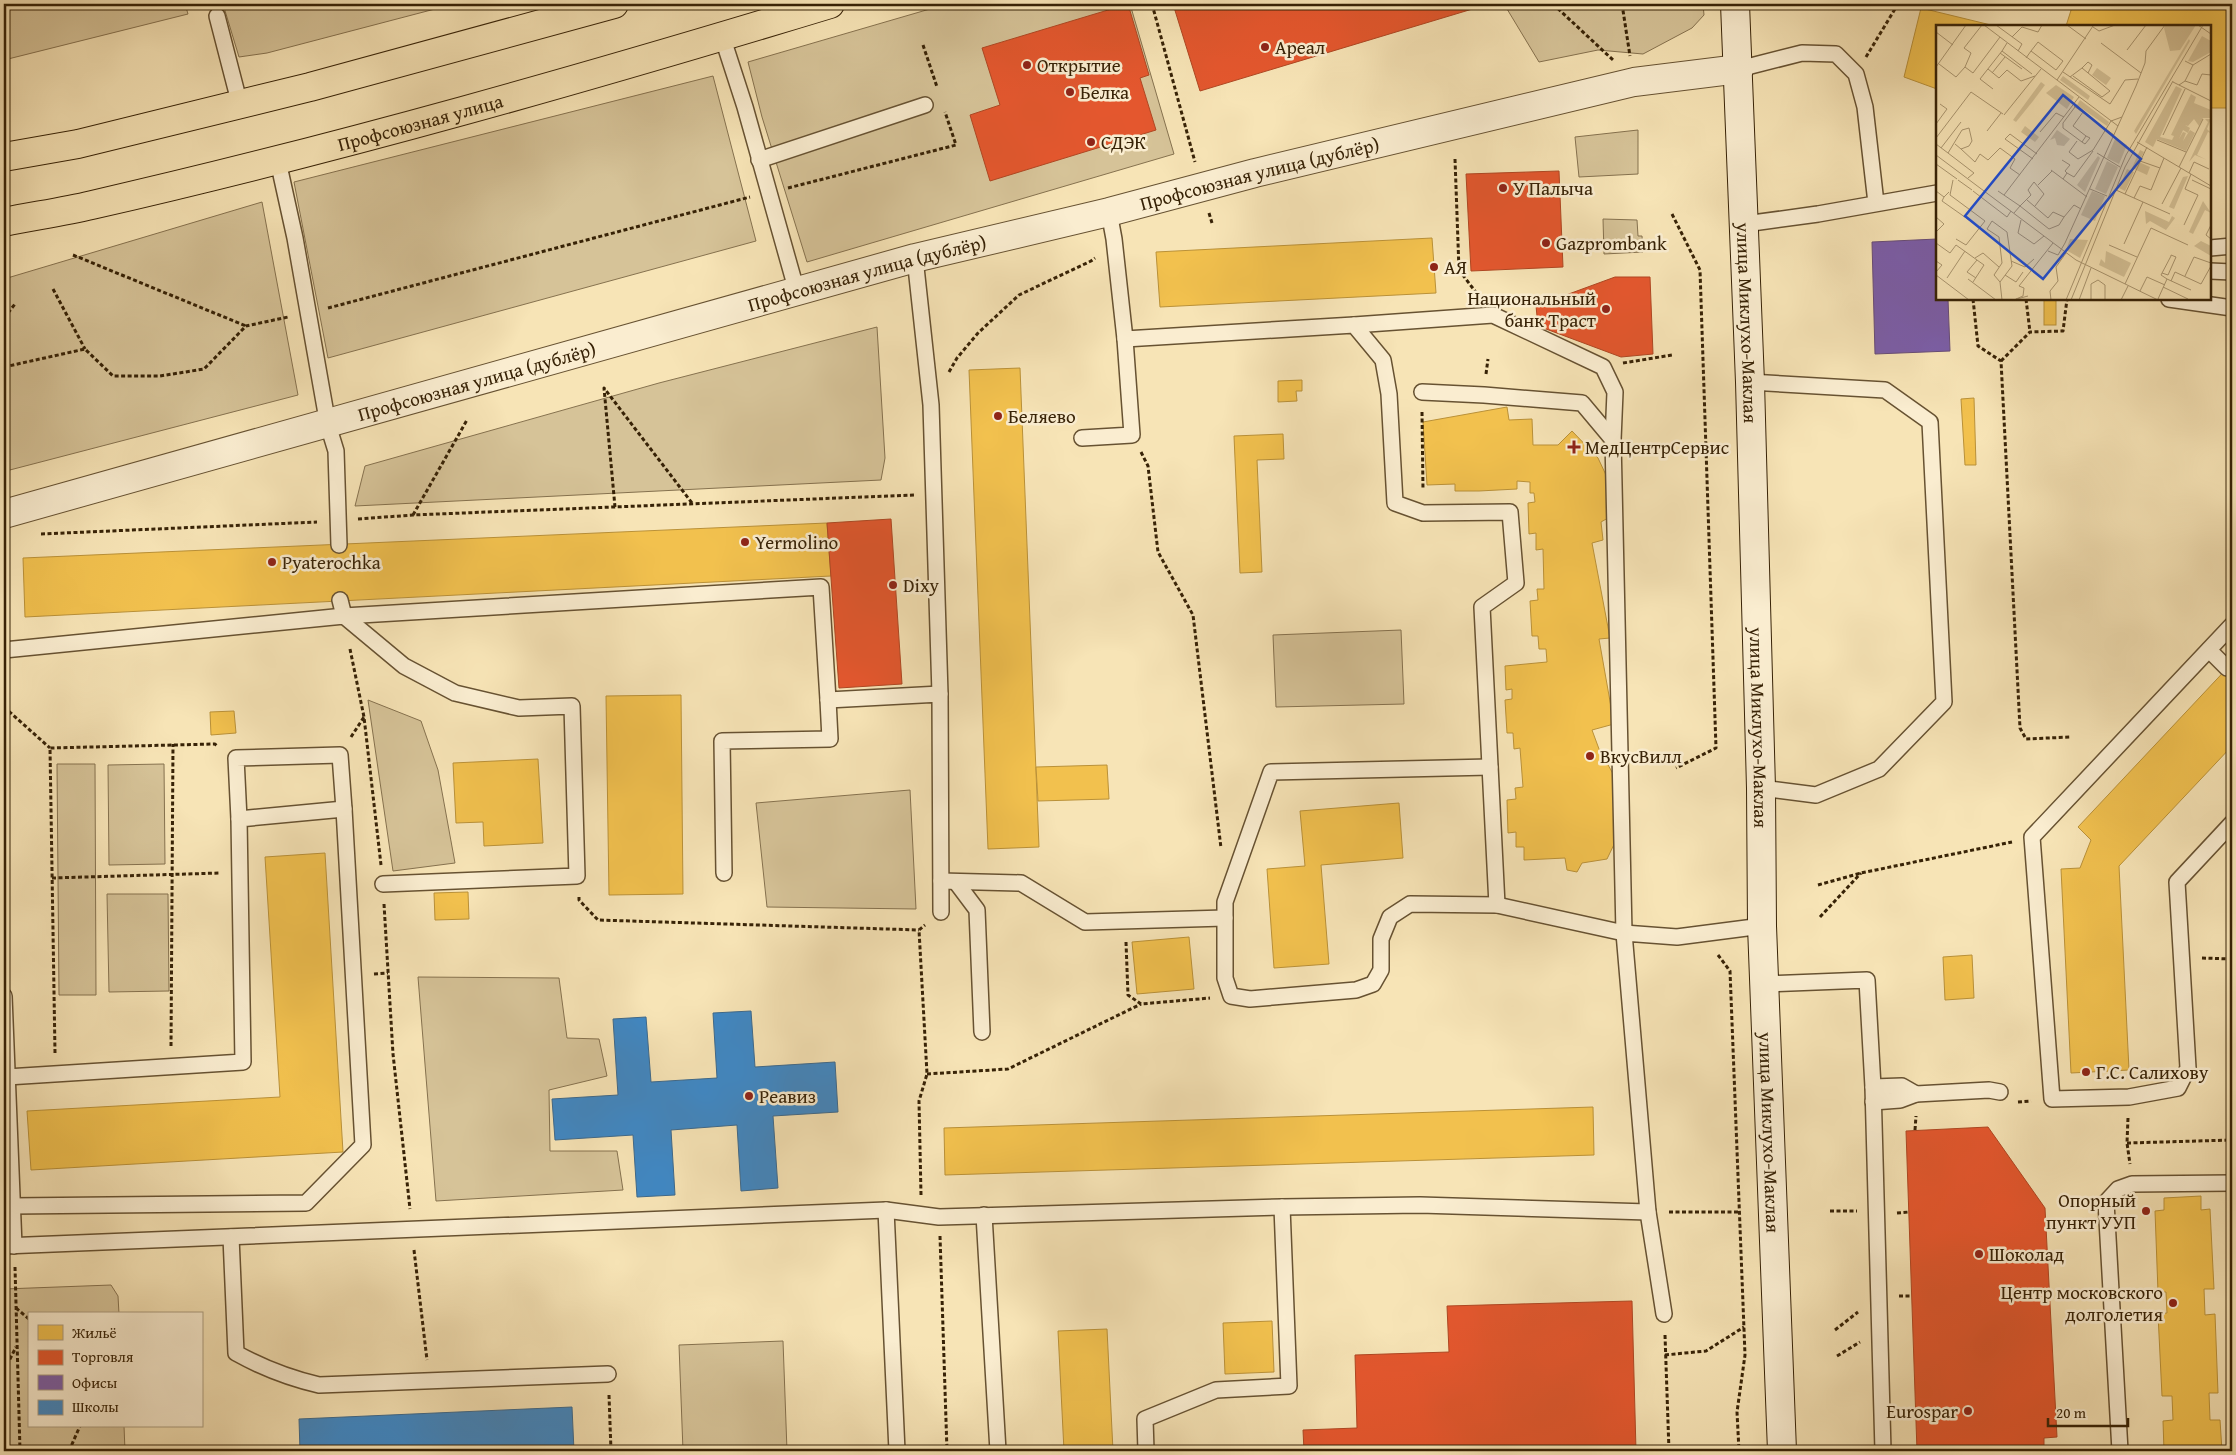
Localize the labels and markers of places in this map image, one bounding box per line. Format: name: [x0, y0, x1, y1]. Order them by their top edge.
place label: Ареал: [1275, 33, 1325, 61]
marker: Ареал: [1259, 41, 1271, 53]
place label: Открытие: [1037, 51, 1121, 79]
marker: Открытие: [1021, 59, 1033, 71]
place label: Белка: [1080, 78, 1129, 106]
marker: Белка: [1064, 86, 1076, 98]
place label: СДЭК: [1101, 128, 1146, 156]
marker: СДЭК: [1085, 136, 1097, 148]
place label: У Палыча: [1513, 174, 1593, 202]
marker: У Палыча: [1497, 182, 1509, 194]
place label: Gazprombank: [1556, 229, 1667, 257]
marker: Gazprombank: [1540, 237, 1552, 249]
place label: АЯ: [1444, 253, 1467, 281]
marker: АЯ: [1428, 261, 1440, 273]
place label: Национальный банк Траст: [1467, 284, 1597, 334]
marker: Национальный банк Траст: [1600, 303, 1612, 315]
place label: Беляево: [1008, 402, 1076, 430]
marker: Беляево: [992, 410, 1004, 422]
place label: МедЦентрСервис: [1585, 433, 1729, 461]
marker: МедЦентрСервис: [1567, 440, 1581, 454]
place label: Yermolino: [755, 528, 838, 556]
marker: Yermolino: [739, 536, 751, 548]
place label: Pyaterochka: [282, 548, 381, 576]
marker: Pyaterochka: [266, 556, 278, 568]
place label: Dixy: [903, 571, 940, 599]
marker: Dixy: [887, 579, 899, 591]
place label: ВкусВилл: [1600, 742, 1682, 770]
marker: ВкусВилл: [1584, 750, 1596, 762]
place label: Г.С. Салихову: [2096, 1058, 2209, 1086]
marker: Г.С. Салихову: [2080, 1066, 2092, 1078]
place label: Реавиз: [759, 1082, 816, 1110]
marker: Реавиз: [743, 1090, 755, 1102]
place label: Опорный пункт УУП: [2046, 1186, 2136, 1236]
marker: Опорный пункт УУП: [2140, 1205, 2152, 1217]
place label: Шоколад: [1989, 1240, 2064, 1268]
marker: Шоколад: [1973, 1248, 1985, 1260]
place label: Центр московского долголетия: [2001, 1278, 2163, 1328]
marker: Центр московского долголетия: [2167, 1297, 2179, 1309]
place label: Eurospar: [1886, 1397, 1958, 1425]
marker: Eurospar: [1962, 1405, 1974, 1417]

